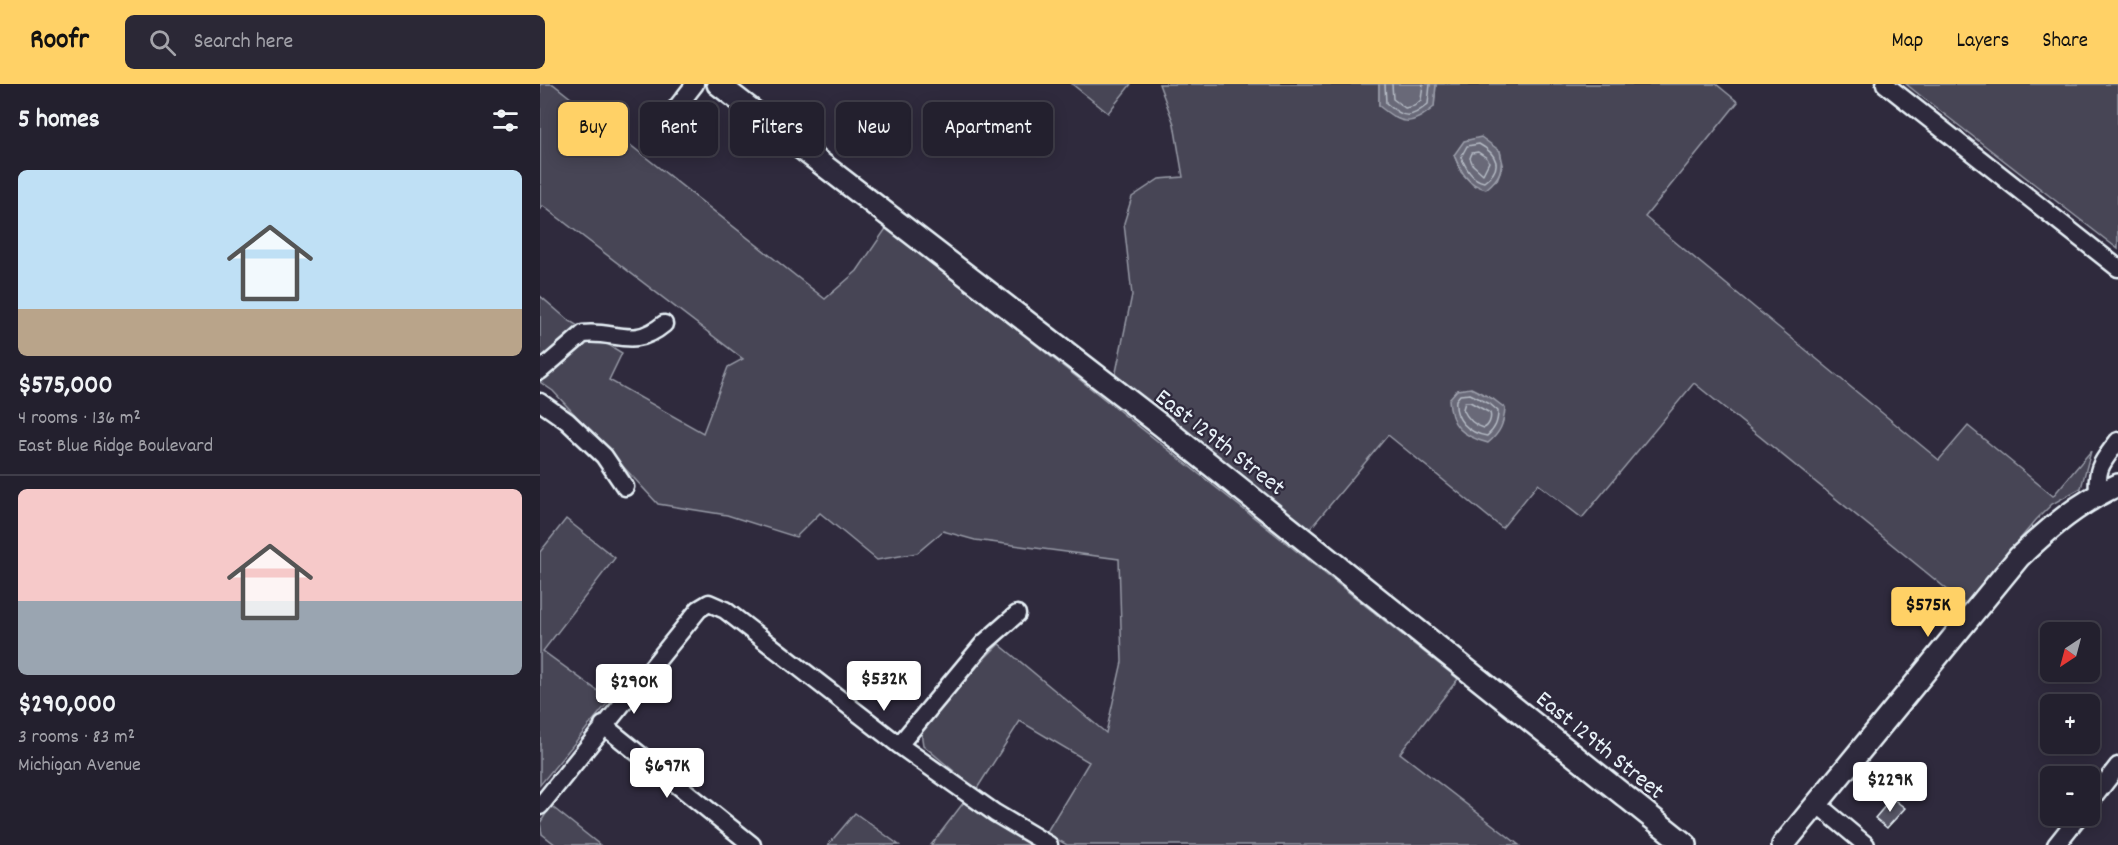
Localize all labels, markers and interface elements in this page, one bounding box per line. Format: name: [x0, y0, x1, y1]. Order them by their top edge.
search box: [125, 15, 545, 69]
text: Roofr: [30, 22, 89, 62]
icon: search: [146, 26, 179, 59]
text: Search here: [194, 27, 293, 58]
text: Map: [1892, 27, 1923, 57]
text: Layers: [1956, 27, 2009, 57]
text: Share: [2042, 27, 2088, 57]
text: 5 homes: [18, 102, 100, 139]
chip: Buy: [558, 102, 628, 156]
chip: Rent: [640, 102, 718, 156]
chip: Filters: [730, 102, 824, 156]
chip: New: [836, 102, 911, 156]
chip: Apartment: [923, 102, 1053, 156]
icon: filters: [489, 104, 522, 137]
icon: home: [216, 209, 324, 317]
text: $575,000: [18, 368, 113, 405]
street label: East 129th Street: [1147, 382, 1292, 505]
text: 4 rooms · 136 m²: [18, 405, 141, 433]
text: East Blue Ridge Boulevard: [18, 433, 213, 461]
icon: home: [216, 528, 324, 636]
pin: $575K: [1886, 587, 1970, 638]
text: $575K: [1905, 592, 1951, 620]
north arrow: [2040, 622, 2100, 682]
map controls: [2040, 622, 2100, 826]
pin: $532K: [842, 661, 926, 712]
pin: $290K: [592, 664, 676, 715]
text: $532K: [861, 666, 907, 694]
text: $290K: [610, 669, 658, 697]
street label: East 129th Street: [1527, 684, 1671, 809]
text: $290,000: [18, 687, 116, 724]
button: +: [2040, 694, 2100, 754]
text: 3 rooms · 83 m²: [18, 724, 135, 752]
pin: $697K: [625, 748, 709, 799]
text: Michigan Avenue: [18, 752, 141, 780]
text: $697K: [644, 753, 690, 781]
pin: $229K: [1848, 762, 1932, 813]
button: −: [2040, 766, 2100, 826]
text: $229K: [1867, 767, 1913, 795]

